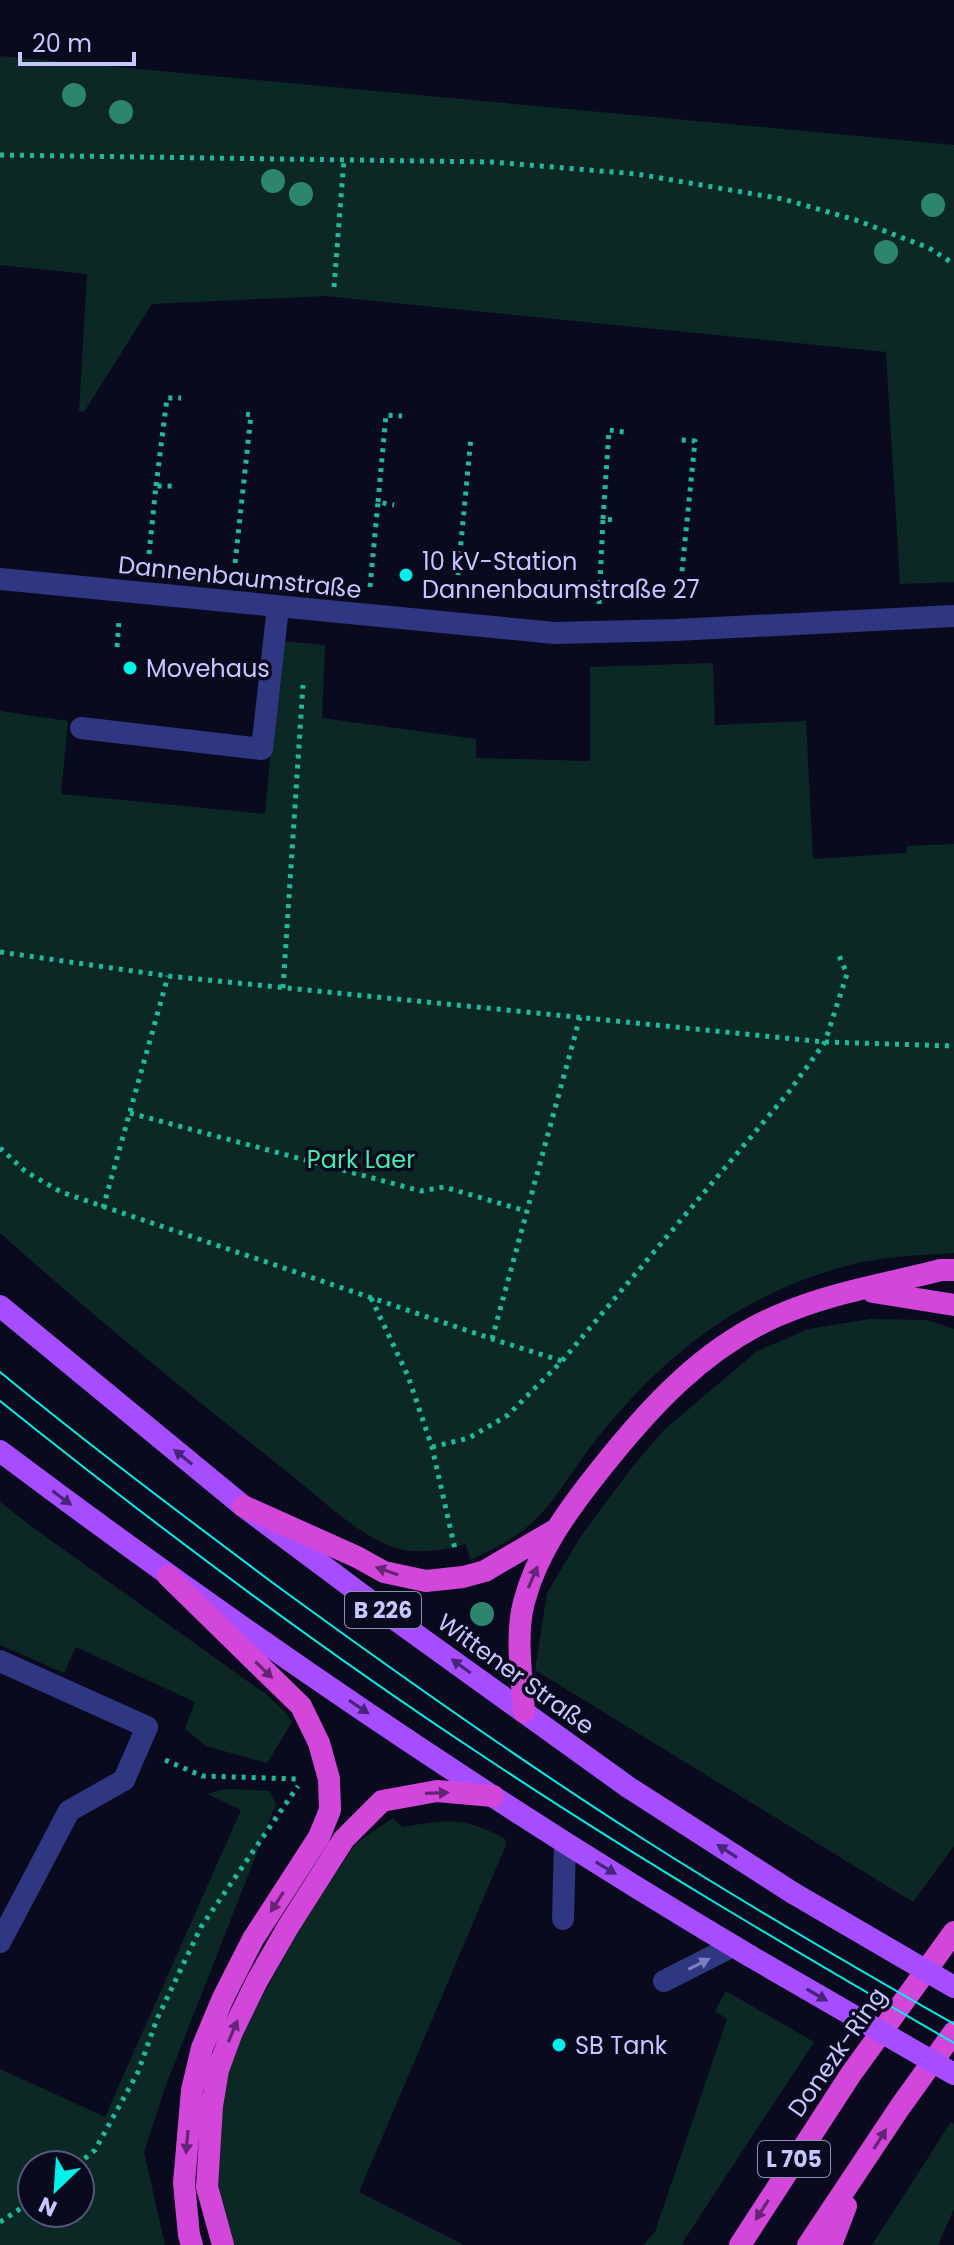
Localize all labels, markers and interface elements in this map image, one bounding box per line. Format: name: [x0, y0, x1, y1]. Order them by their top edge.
scale bar: [20, 16, 134, 66]
text: 20 m: [32, 27, 92, 60]
place label: 10 kV-Station Dannenbaumstraße 27: [422, 545, 700, 606]
street label: Dannenbaumstraße: [117, 548, 363, 606]
marker: 10 kV-Station Dannenbaumstraße 27: [397, 566, 415, 584]
place label: Movehaus: [146, 652, 270, 685]
marker: Movehaus: [121, 659, 139, 677]
park label: Park Laer: [307, 1143, 415, 1176]
one-way arrow: [172, 1448, 193, 1465]
one-way arrow: [52, 1490, 73, 1505]
one-way arrow: [374, 1564, 398, 1576]
one-way arrow: [527, 1566, 540, 1589]
road number: B 226: [345, 1592, 421, 1628]
street label: Wittener Straße: [431, 1606, 601, 1742]
one-way arrow: [450, 1659, 471, 1674]
one-way arrow: [254, 1660, 273, 1678]
one-way arrow: [348, 1699, 369, 1714]
one-way arrow: [425, 1786, 450, 1799]
one-way arrow: [717, 1843, 738, 1858]
one-way arrow: [595, 1861, 617, 1875]
one-way arrow: [270, 1891, 284, 1913]
one-way arrow: [687, 1957, 710, 1970]
street label: Donezk-Ring: [780, 1981, 894, 2123]
one-way arrow: [806, 1988, 828, 2002]
one-way arrow: [226, 2020, 239, 2043]
place label: SB Tank: [575, 2029, 668, 2062]
marker: SB Tank: [550, 2036, 568, 2054]
one-way arrow: [872, 2128, 886, 2150]
one-way arrow: [180, 2130, 193, 2155]
road number: L 705: [758, 2141, 830, 2177]
north arrow: [16, 2149, 96, 2229]
text: N: [34, 2189, 62, 2224]
one-way arrow: [756, 2199, 770, 2221]

